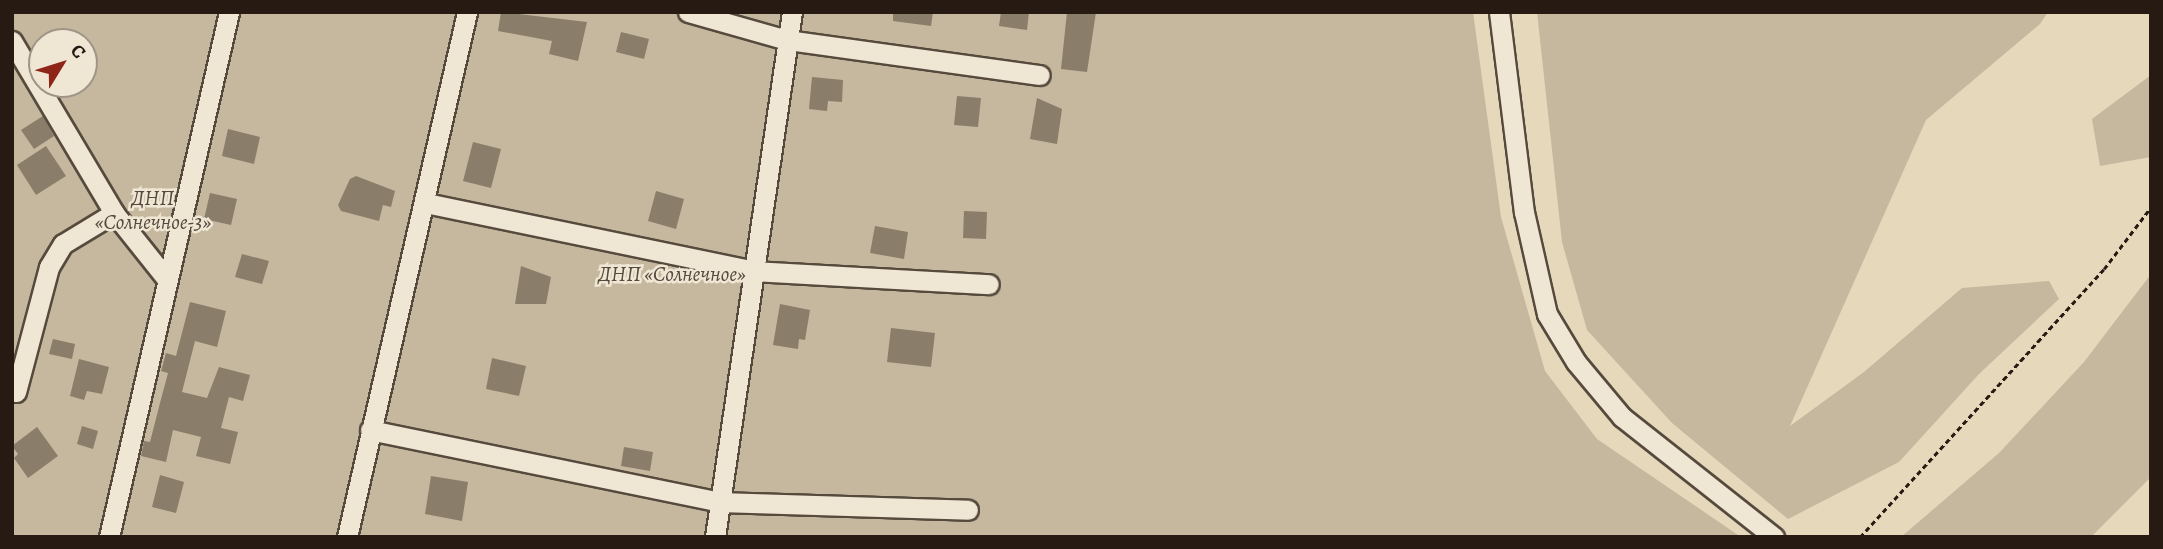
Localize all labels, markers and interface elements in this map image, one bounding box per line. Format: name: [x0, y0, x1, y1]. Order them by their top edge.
north arrow: [28, 28, 98, 98]
text: С: [64, 39, 92, 64]
park label: ДНП «Солнечное-3»: [95, 185, 211, 235]
park label: ДНП «Солнечное»: [598, 261, 746, 287]

